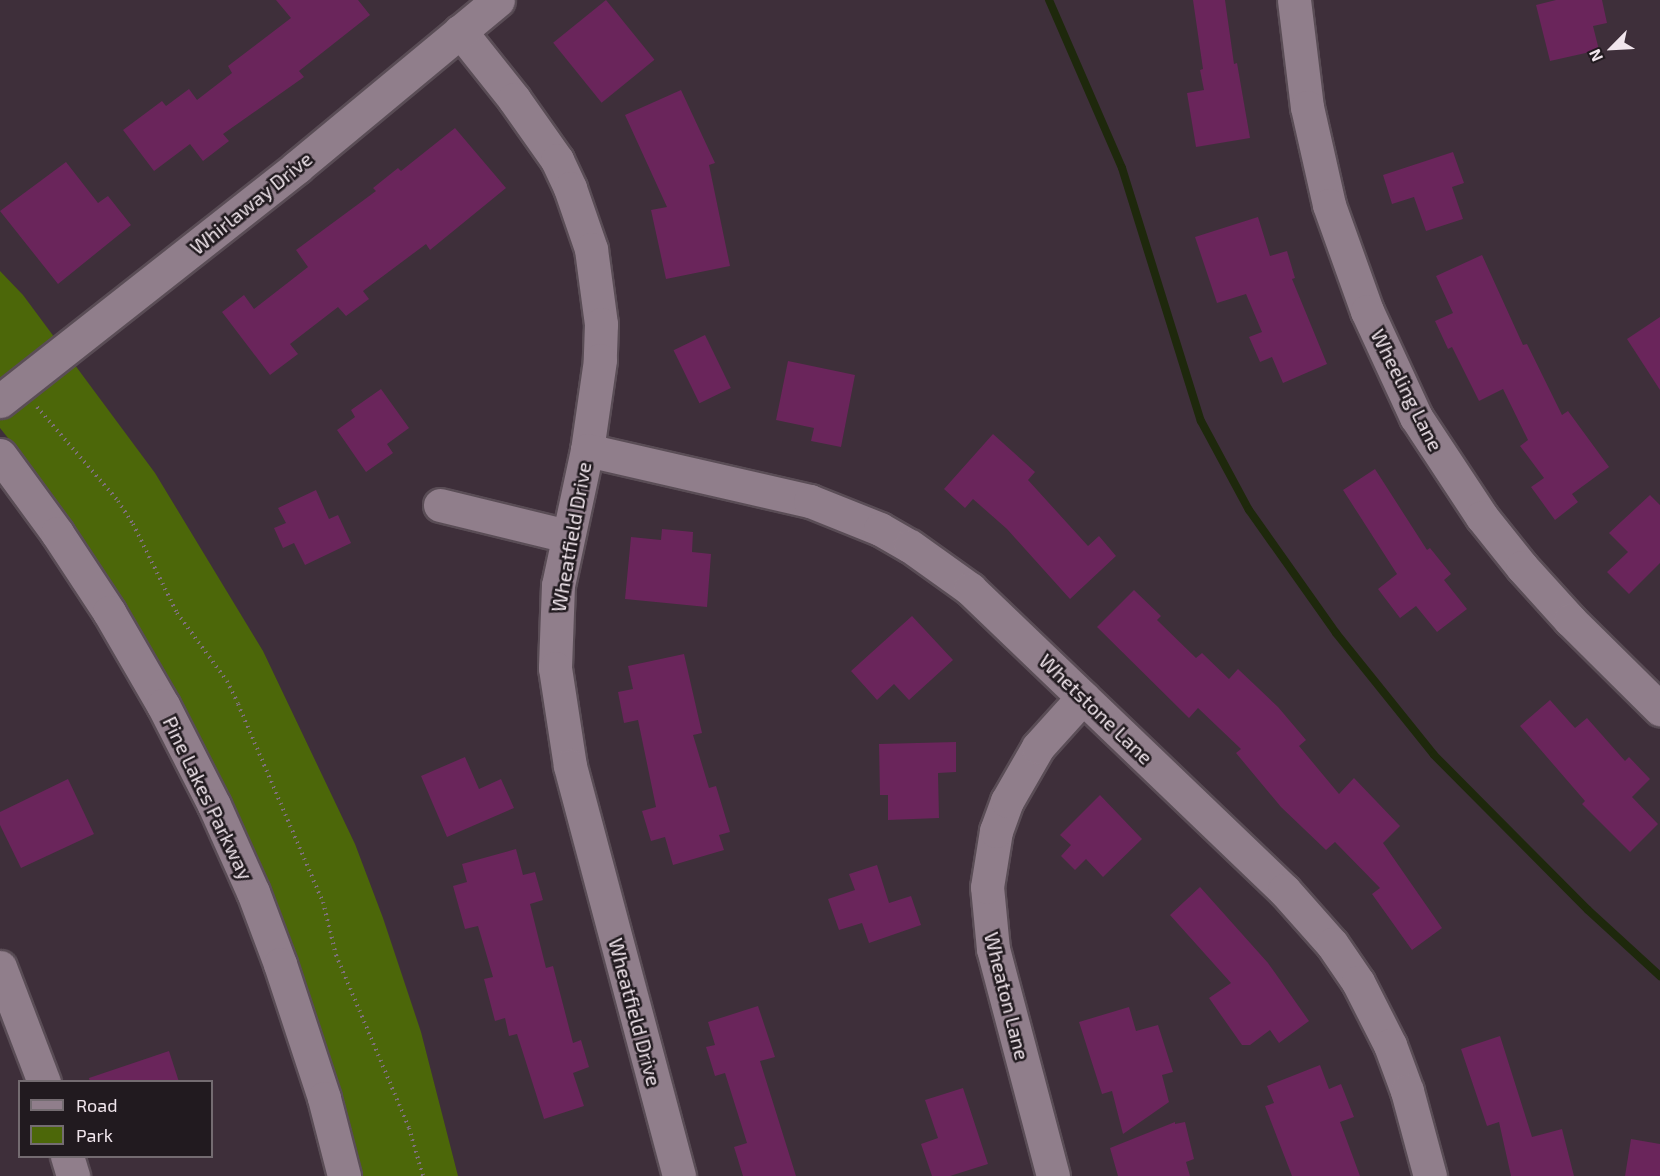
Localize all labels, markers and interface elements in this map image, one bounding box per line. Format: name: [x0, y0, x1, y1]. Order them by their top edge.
north arrow: [1582, 18, 1642, 78]
text: N: [1584, 46, 1606, 65]
street label: Whirlaway Drive: [185, 146, 317, 260]
street label: Wheeling Lane: [1366, 325, 1448, 455]
street label: Wheatfield Drive: [546, 460, 596, 614]
street label: Whetstone Lane: [1034, 649, 1158, 769]
street label: Pine Lakes Parkway: [158, 712, 258, 884]
street label: Wheaton Lane: [980, 930, 1034, 1062]
street label: Wheatfield Drive: [604, 935, 666, 1089]
legend: [18, 1080, 213, 1158]
text: Road: [76, 1094, 117, 1116]
text: Park: [76, 1124, 113, 1146]

